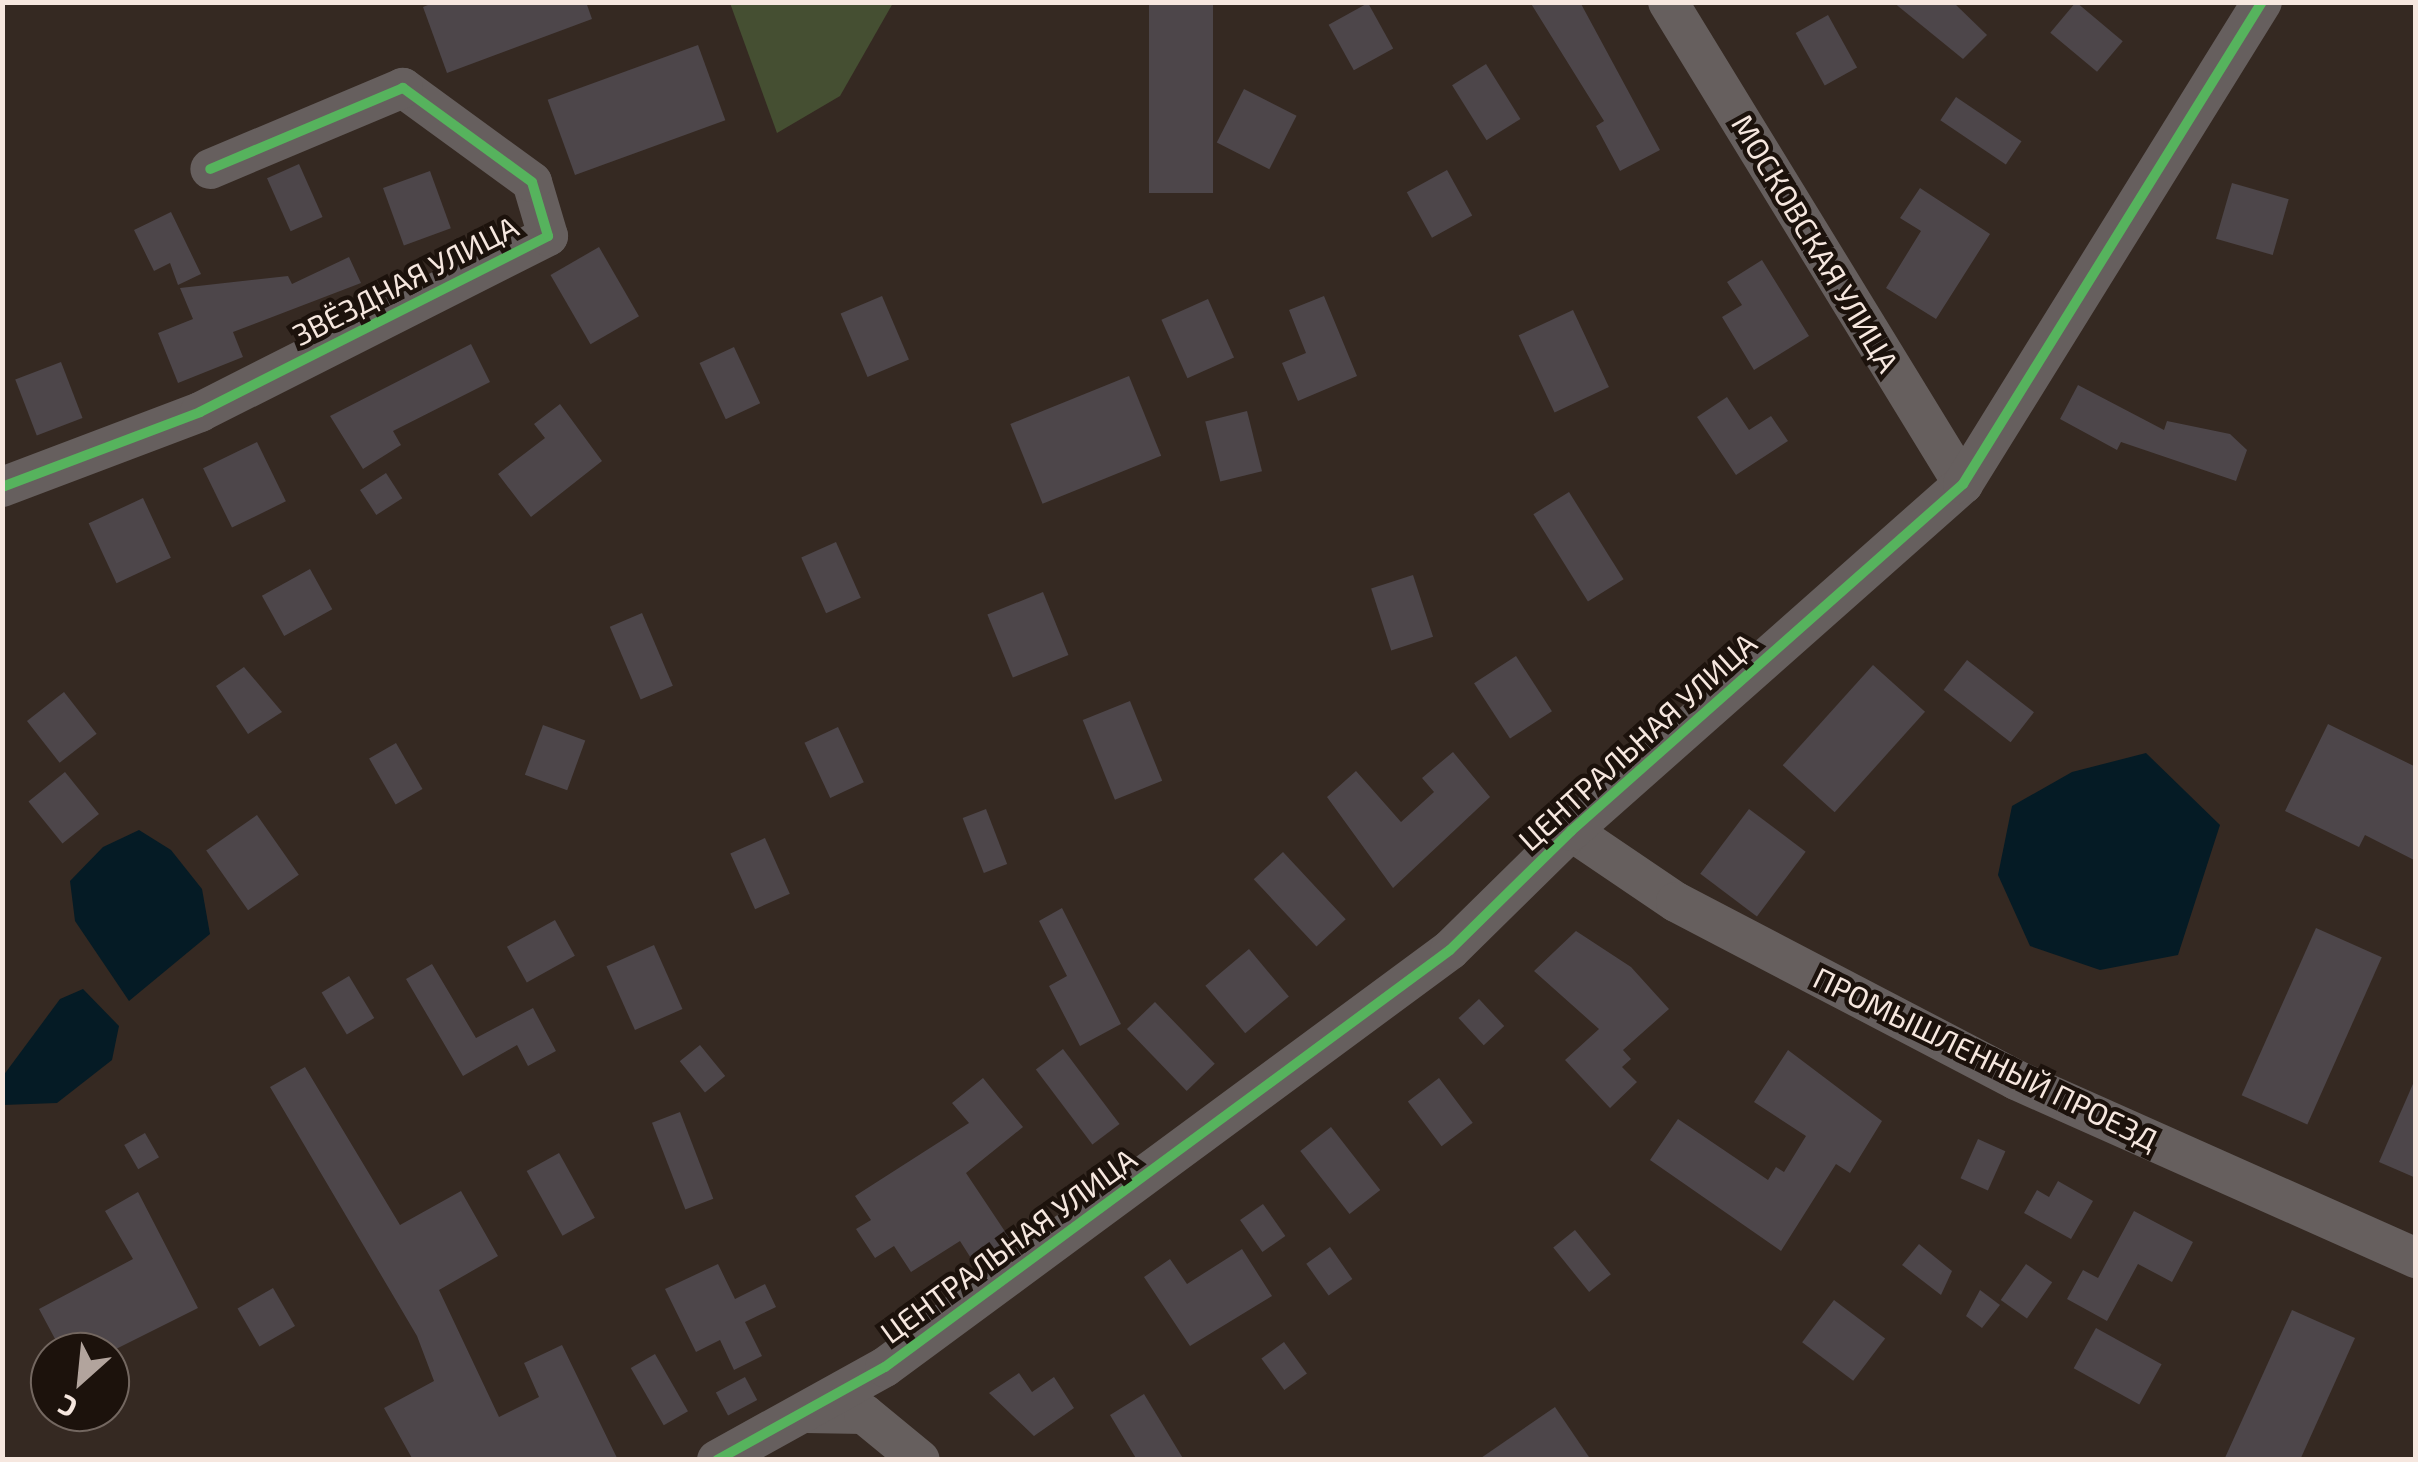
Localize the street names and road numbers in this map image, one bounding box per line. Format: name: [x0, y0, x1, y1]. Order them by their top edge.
street label: МОСКОВСКАЯ УЛИЦА: [1725, 108, 1907, 378]
street label: ЗВЁЗДНАЯ УЛИЦА: [286, 208, 524, 352]
street label: ЦЕНТРАЛЬНАЯ УЛИЦА: [1511, 625, 1763, 857]
street label: ПРОМЫШЛЕННЫЙ ПРОЕЗД: [1808, 959, 2164, 1157]
street label: ЦЕНТРАЛЬНАЯ УЛИЦА: [873, 1140, 1143, 1350]

